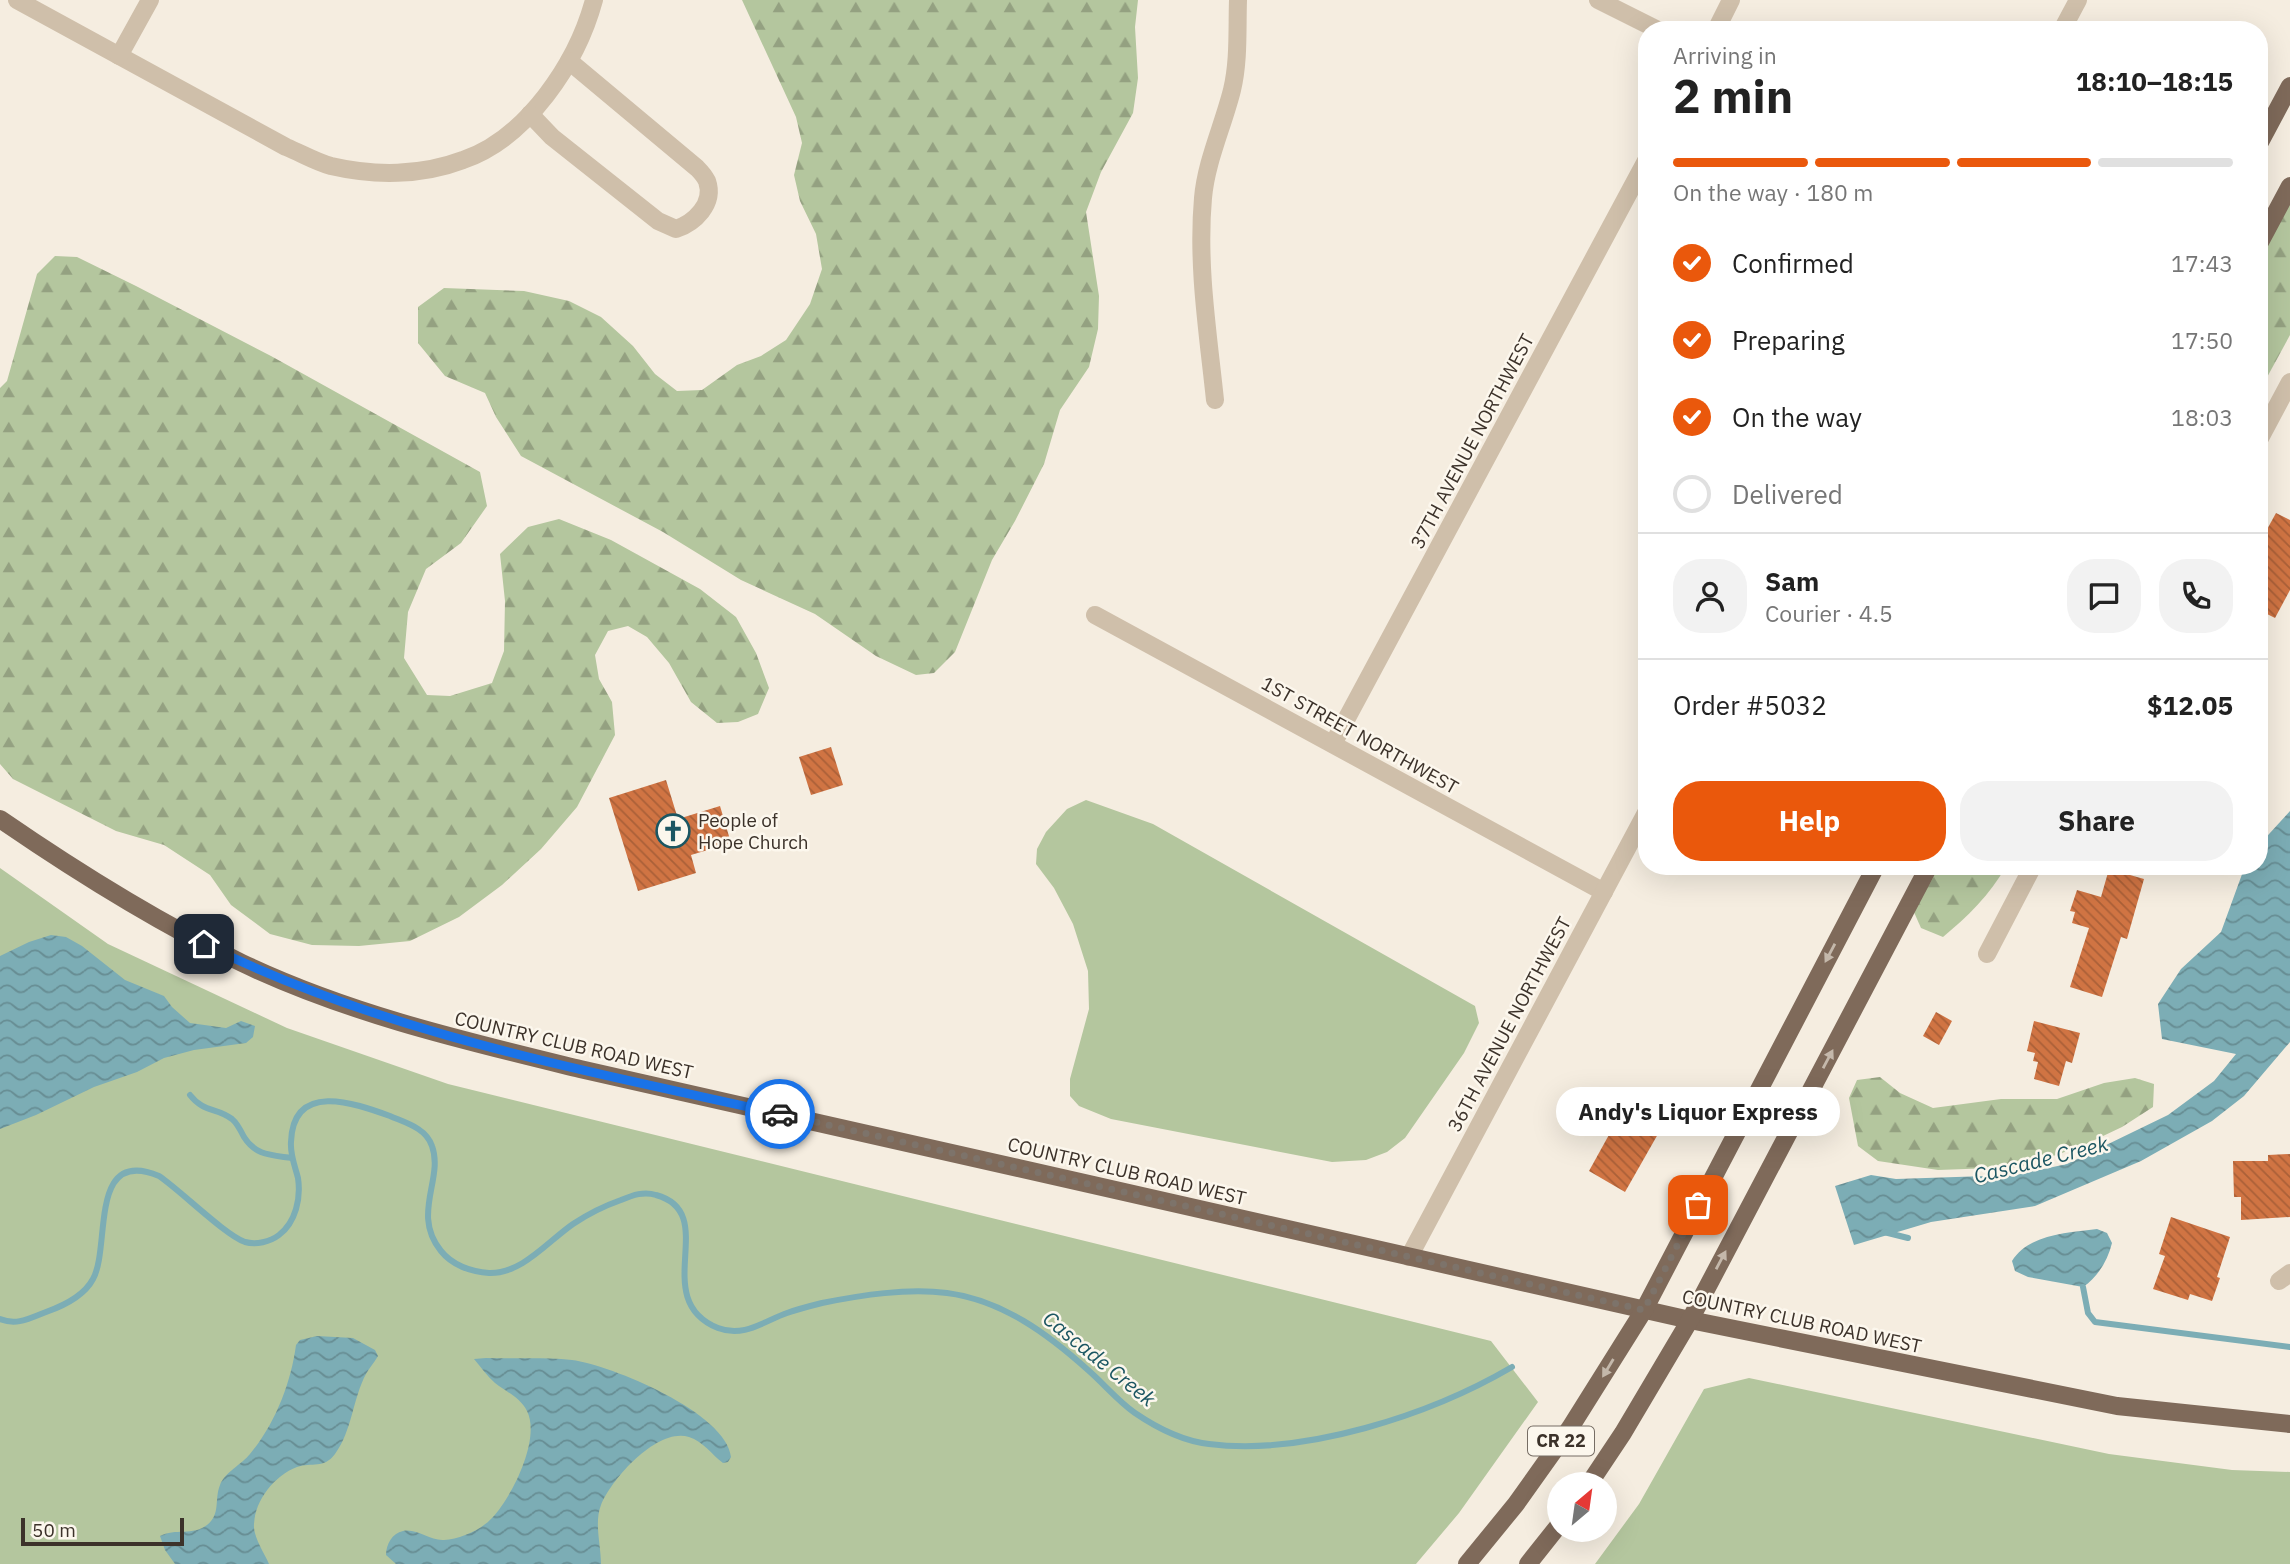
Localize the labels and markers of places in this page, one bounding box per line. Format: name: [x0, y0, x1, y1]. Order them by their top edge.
place label: People of Hope Church: [698, 808, 809, 854]
church icon: People of Hope Church: [654, 812, 692, 850]
pin: [174, 914, 234, 974]
callout: Andy's Liquor Express: [1556, 1086, 1840, 1135]
pin: [1668, 1175, 1728, 1235]

